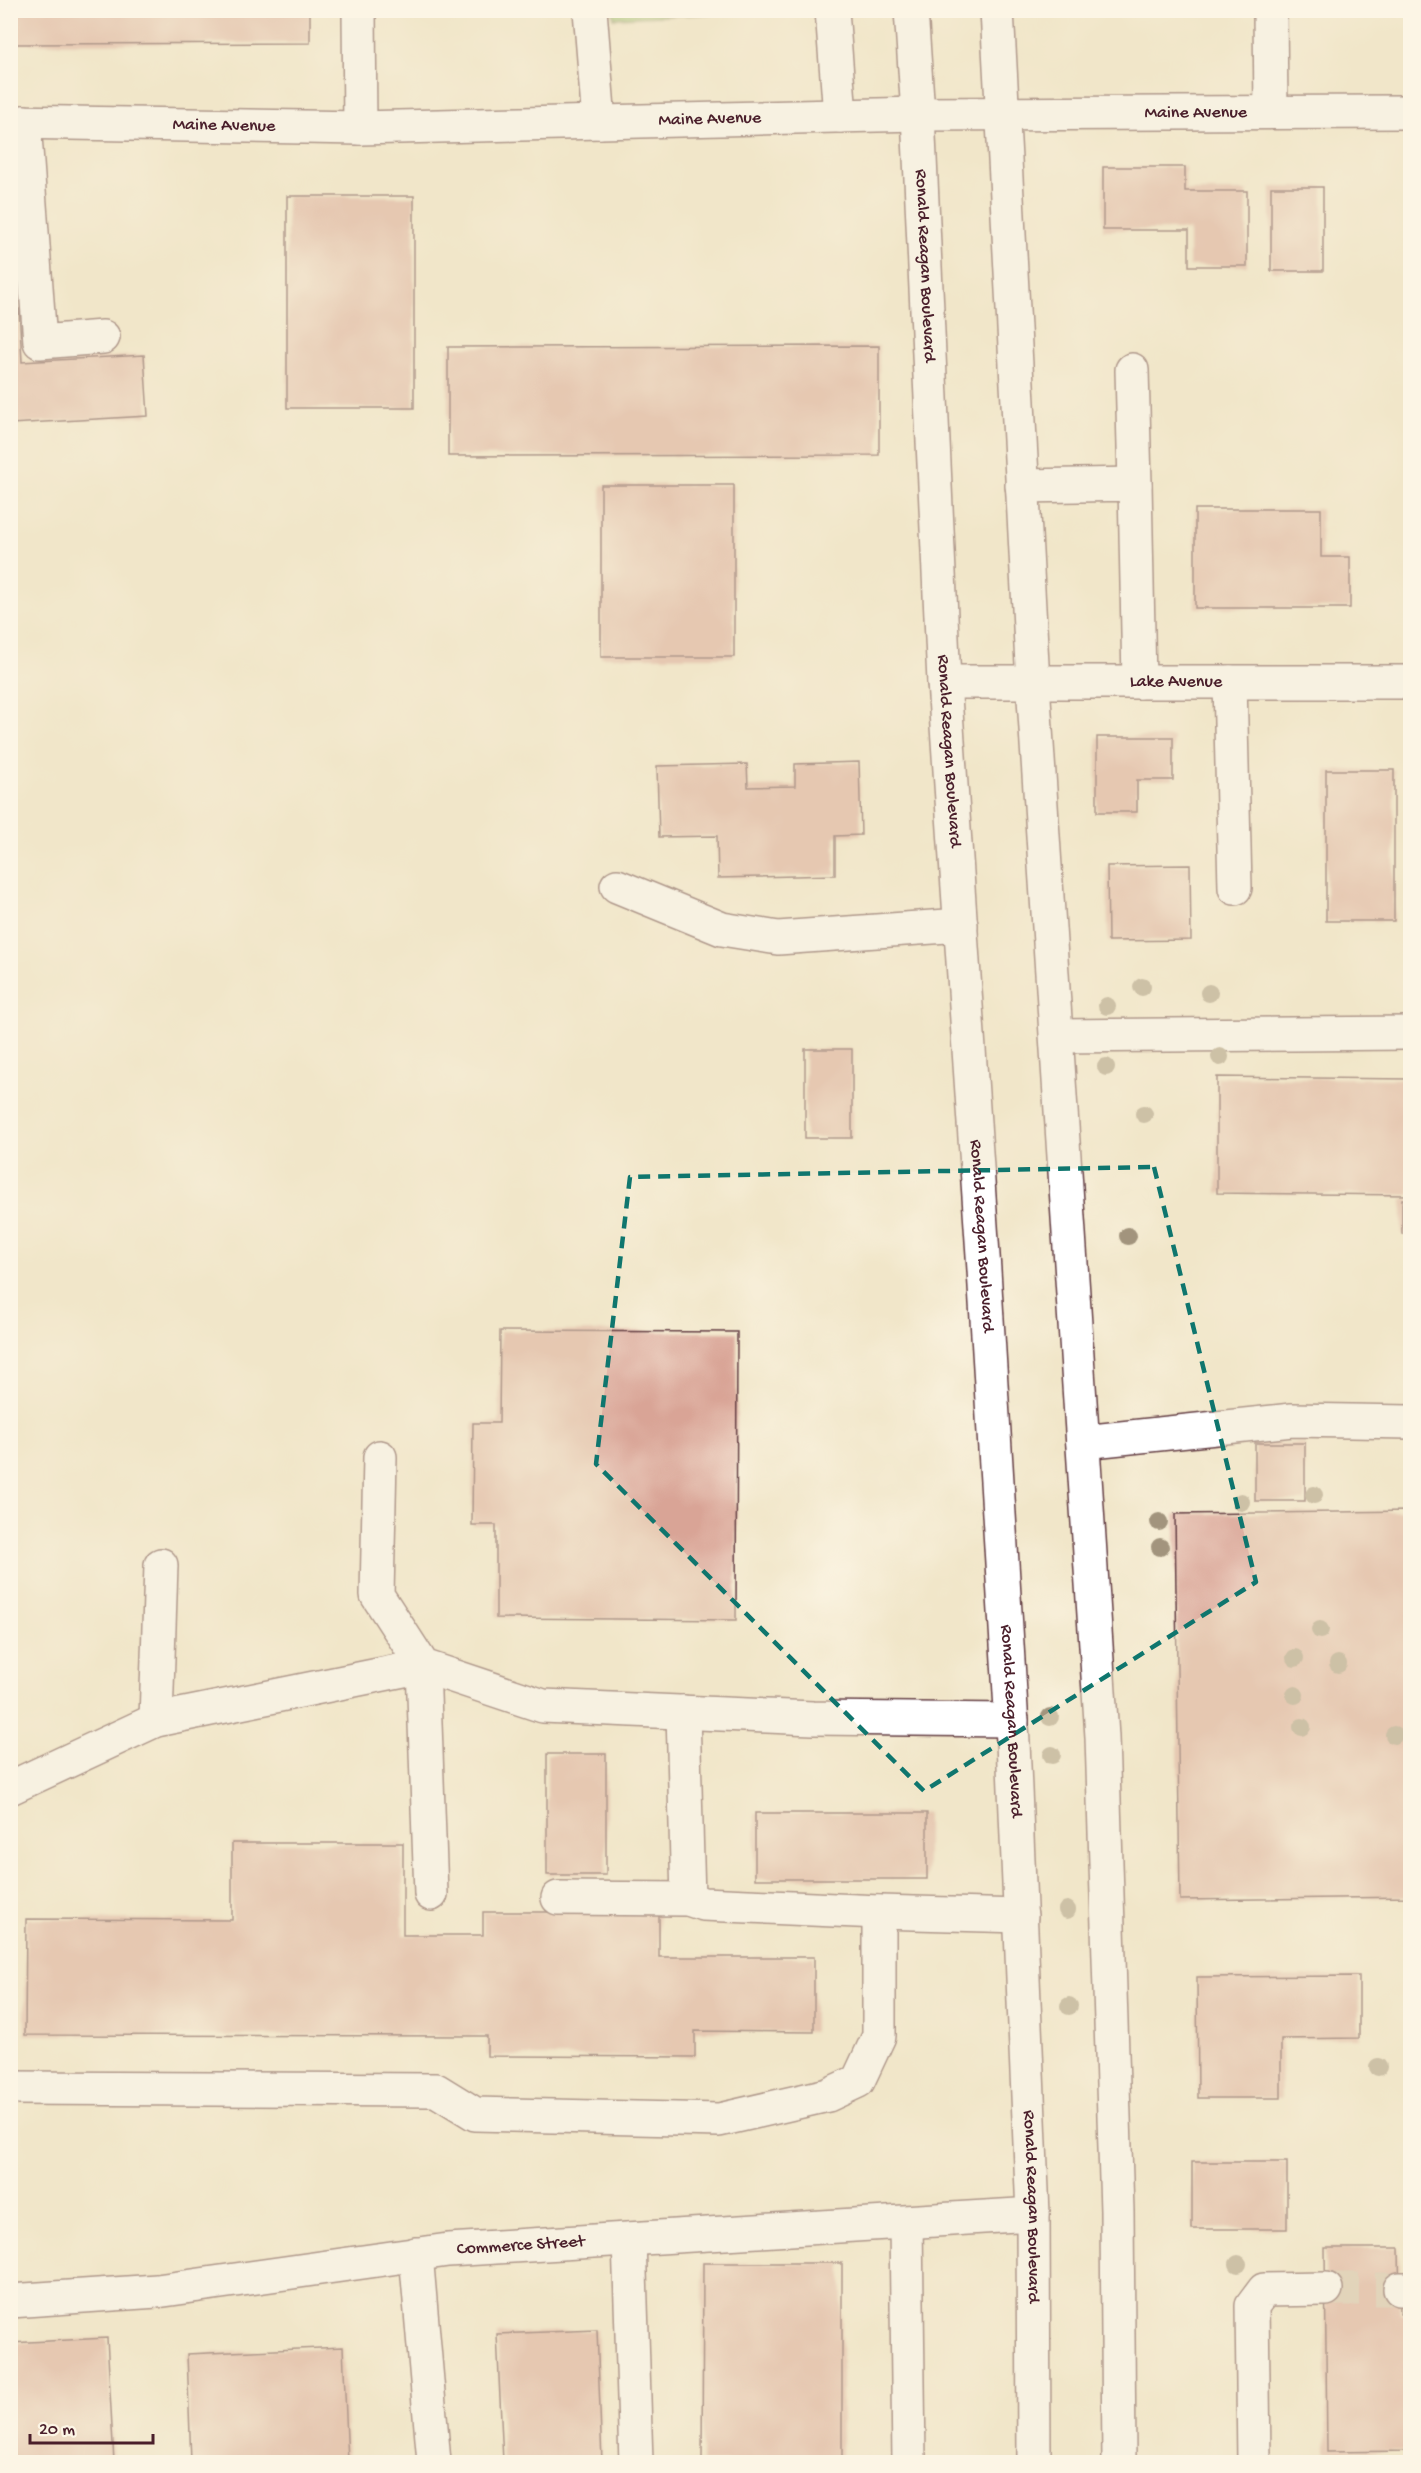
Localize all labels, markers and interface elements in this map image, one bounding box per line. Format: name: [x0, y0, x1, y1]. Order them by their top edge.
street label: Maine Avenue: [1144, 102, 1248, 124]
street label: Maine Avenue: [658, 107, 762, 131]
street label: Maine Avenue: [172, 114, 276, 137]
street label: Ronald Reagan Boulevard: [910, 169, 940, 364]
street label: Ronald Reagan Boulevard: [932, 654, 966, 849]
street label: Lake Avenue: [1130, 672, 1223, 693]
street label: Ronald Reagan Boulevard: [965, 1139, 998, 1334]
street label: Ronald Reagan Boulevard: [995, 1624, 1027, 1819]
street label: Ronald Reagan Boulevard: [1018, 2110, 1044, 2305]
street label: Commerce Street: [456, 2231, 587, 2260]
scale bar: [30, 2407, 153, 2445]
text: 20 m: [39, 2420, 75, 2441]

